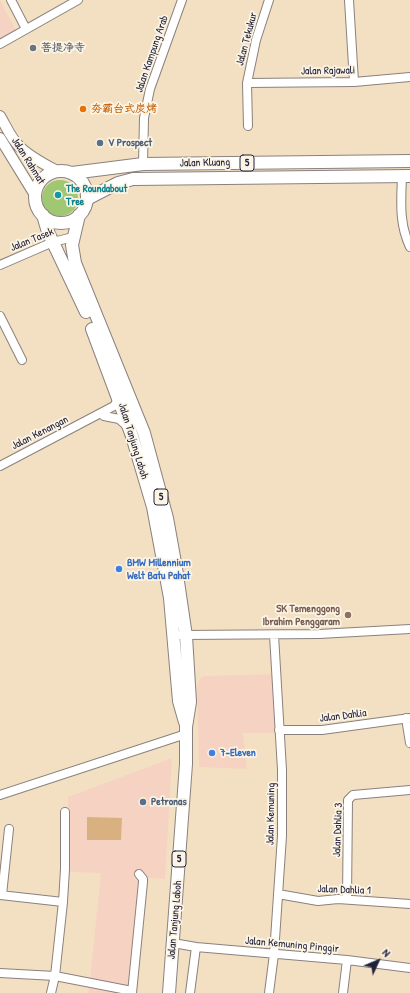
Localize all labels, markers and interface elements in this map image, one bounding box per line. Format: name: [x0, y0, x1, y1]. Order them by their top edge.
street label: Jalan Tekukur: [234, 11, 260, 67]
street label: Jalan Kampung Arab: [133, 14, 171, 94]
place label: 菩提净寺: [41, 41, 85, 55]
marker: 菩提净寺: [28, 43, 38, 53]
street label: Jalan Rajawali: [301, 64, 355, 78]
place label: 夯霸台式炭烤: [91, 102, 157, 116]
marker: 夯霸台式炭烤: [78, 104, 88, 114]
street label: Jalan Rahmat: [8, 135, 48, 187]
place label: V Prospect: [108, 136, 152, 150]
marker: V Prospect: [95, 138, 105, 148]
road number: 5: [240, 155, 254, 171]
street label: Jalan Kluang: [180, 156, 230, 170]
place label: The Roundabout Tree: [66, 182, 127, 208]
marker: The Roundabout Tree: [53, 190, 63, 200]
street label: Jalan Tasek: [8, 225, 56, 255]
street label: Jalan Tanjung Laboh: [115, 401, 151, 481]
street label: Jalan Kenangan: [10, 413, 70, 453]
road number: 5: [154, 489, 168, 505]
place label: BMW Millennium Welt Batu Pahat: [127, 556, 191, 582]
marker: BMW Millennium Welt Batu Pahat: [114, 564, 124, 574]
place label: SK Temenggong Ibrahim Penggaram: [262, 602, 340, 628]
marker: SK Temenggong Ibrahim Penggaram: [343, 610, 353, 620]
street label: Jalan Dahlia: [319, 707, 367, 725]
place label: 7-Eleven: [220, 746, 256, 760]
marker: 7-Eleven: [207, 748, 217, 758]
street label: Jalan Kemuning: [264, 783, 278, 845]
place label: Petronas: [151, 795, 187, 809]
marker: Petronas: [138, 797, 148, 807]
street label: Jalan Dahlia 3: [330, 803, 346, 857]
road number: 5: [172, 851, 186, 867]
street label: Jalan Tanjung Laboh: [165, 880, 185, 960]
street label: Jalan Dahlia 1: [317, 882, 371, 898]
street label: Jalan Kemuning Pinggir: [245, 934, 339, 956]
north arrow: [358, 941, 398, 981]
text: N: [380, 946, 394, 960]

